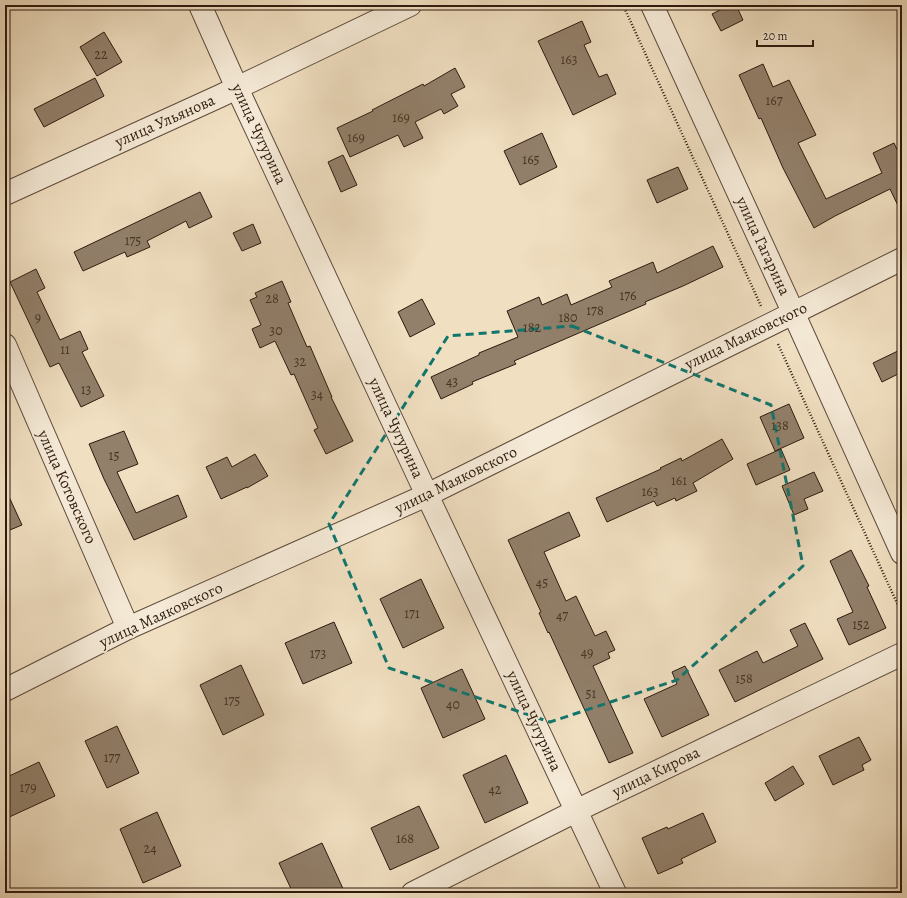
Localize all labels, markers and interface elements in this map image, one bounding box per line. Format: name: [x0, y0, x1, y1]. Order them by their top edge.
scale bar: [757, 22, 813, 48]
text: 20 m: [763, 28, 787, 44]
house number: 22: [94, 45, 108, 64]
house number: 163: [560, 50, 578, 69]
street label: улица Чугурина: [226, 79, 292, 188]
street label: улица Ульянова: [111, 89, 219, 153]
house number: 167: [765, 91, 783, 110]
house number: 169: [392, 108, 410, 127]
house number: 169: [347, 128, 365, 147]
house number: 165: [522, 150, 540, 169]
street label: улица Гагарина: [730, 192, 796, 300]
house number: 175: [125, 231, 141, 250]
house number: 176: [619, 286, 637, 305]
house number: 28: [265, 289, 279, 308]
street label: улица Маяковского: [680, 297, 811, 376]
house number: 178: [586, 301, 604, 320]
house number: 9: [35, 308, 41, 327]
house number: 180: [558, 308, 578, 327]
house number: 182: [523, 318, 541, 337]
house number: 30: [269, 321, 283, 340]
house number: 11: [60, 340, 70, 359]
house number: 32: [294, 352, 307, 371]
house number: 43: [446, 372, 458, 391]
street label: улица Чугурина: [363, 373, 429, 482]
house number: 13: [81, 380, 91, 399]
house number: 34: [311, 385, 323, 404]
house number: 138: [771, 416, 789, 435]
street label: улица Котовского: [32, 426, 102, 547]
street label: улица Маяковского: [390, 441, 521, 520]
house number: 15: [109, 446, 119, 465]
house number: 161: [671, 471, 687, 490]
house number: 163: [641, 482, 659, 501]
house number: 45: [536, 573, 548, 592]
street label: улица Маяковского: [95, 577, 226, 654]
house number: 171: [404, 604, 420, 623]
house number: 47: [556, 606, 568, 625]
house number: 152: [852, 615, 870, 634]
house number: 49: [581, 643, 593, 662]
house number: 173: [310, 644, 326, 663]
street label: улица Чугурина: [501, 666, 567, 775]
house number: 158: [735, 669, 753, 688]
house number: 51: [586, 684, 597, 703]
house number: 175: [224, 691, 240, 710]
house number: 40: [446, 695, 460, 714]
street label: улица Кирова: [608, 741, 704, 803]
house number: 177: [104, 748, 120, 767]
house number: 179: [19, 778, 37, 797]
house number: 42: [489, 780, 502, 799]
house number: 168: [396, 829, 414, 848]
house number: 24: [144, 839, 157, 858]

